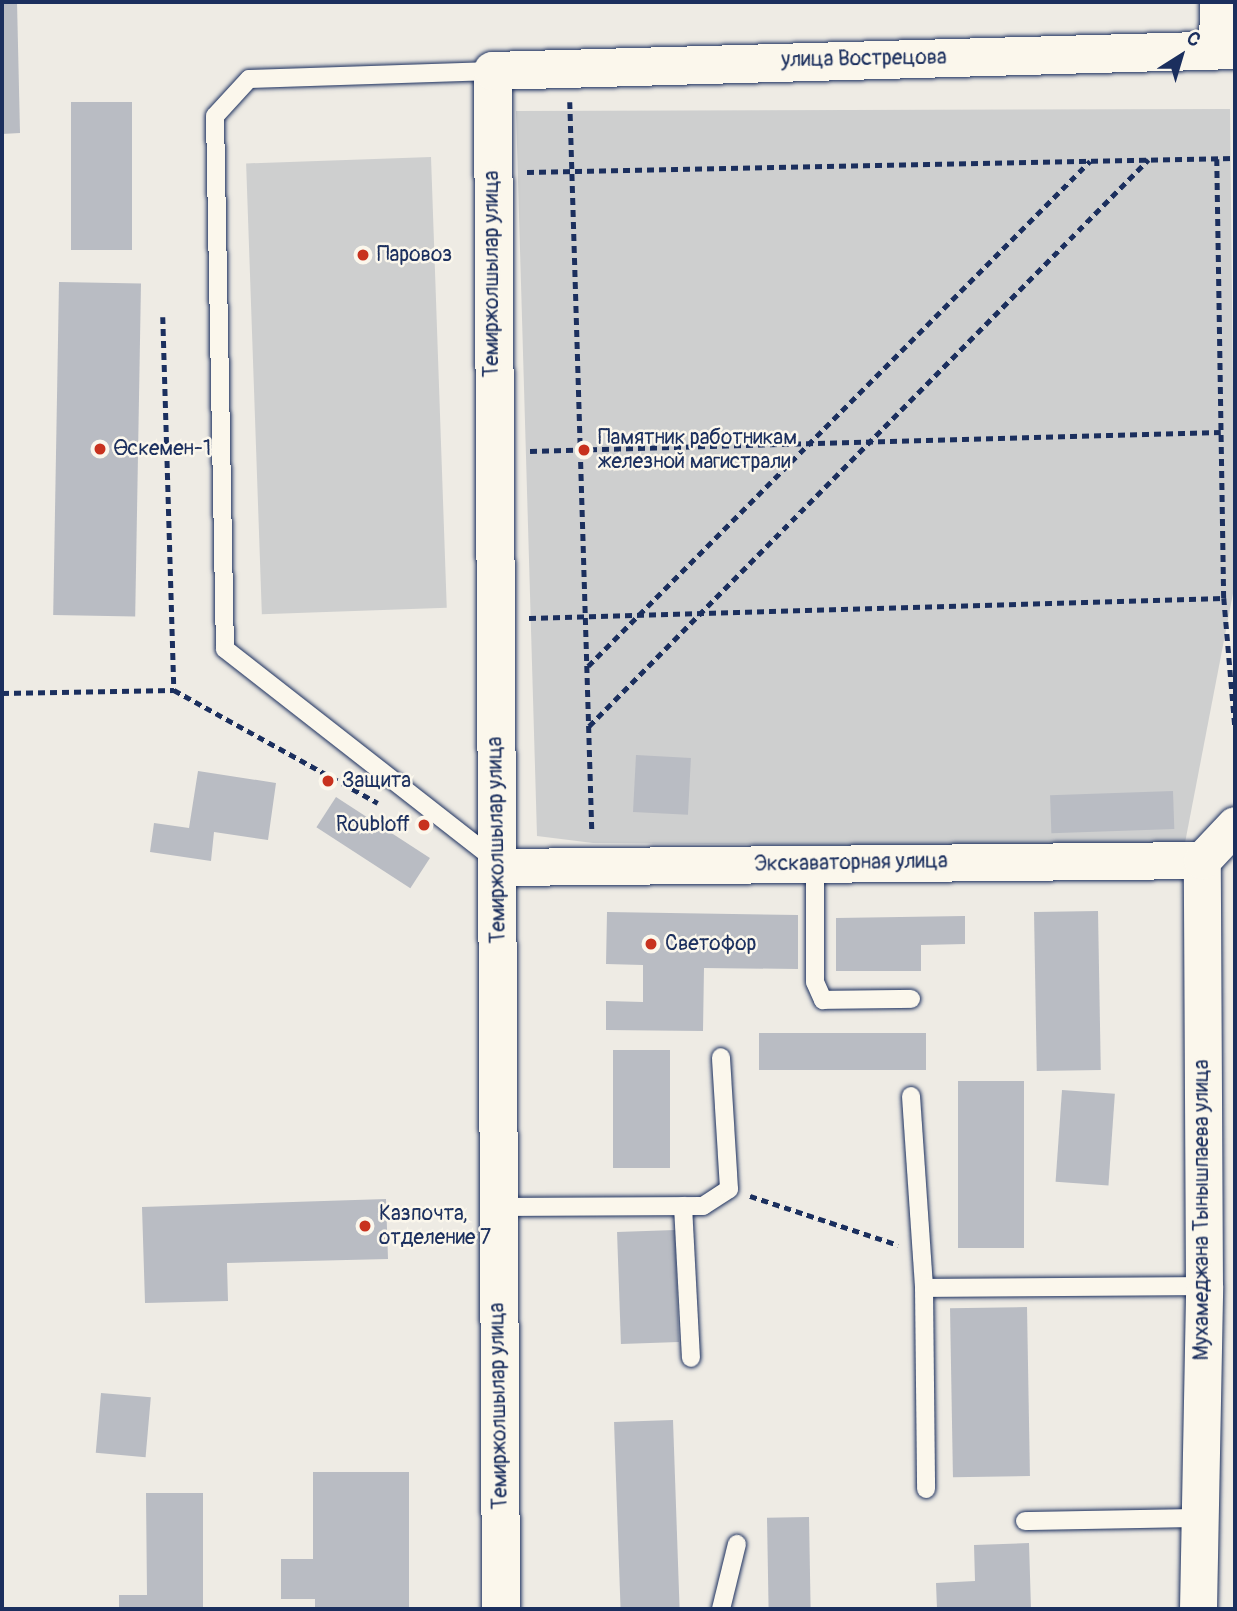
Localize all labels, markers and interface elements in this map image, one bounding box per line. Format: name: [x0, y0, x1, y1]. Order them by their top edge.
north arrow: [1146, 21, 1216, 91]
text: С: [1182, 26, 1206, 52]
street label: улица Вострецова: [781, 45, 947, 73]
street label: Темиржолшылар улица: [479, 171, 505, 377]
place label: Паровоз: [377, 242, 452, 268]
marker: Паровоз: [355, 247, 371, 263]
place label: Памятник работникам железной магистрали: [598, 425, 797, 475]
place label: Өскемен-1: [114, 436, 211, 462]
marker: Өскемен-1: [92, 441, 108, 457]
marker: Памятник работникам железной магистрали: [576, 442, 592, 458]
street label: Темиржолшылар улица: [483, 736, 511, 944]
place label: Защита: [342, 768, 411, 794]
marker: Защита: [320, 773, 336, 789]
place label: Roubloff: [336, 812, 410, 838]
marker: Roubloff: [416, 817, 432, 833]
street label: Экскаваторная улица: [754, 849, 948, 877]
place label: Светофор: [665, 931, 756, 957]
marker: Светофор: [643, 936, 659, 952]
street label: Мухамеджана Тынышпаева улица: [1189, 1060, 1215, 1360]
place label: Казпочта, отделение 7: [379, 1201, 491, 1251]
marker: Казпочта, отделение 7: [357, 1218, 373, 1234]
street label: Темиржолшылар улица: [485, 1302, 513, 1510]

